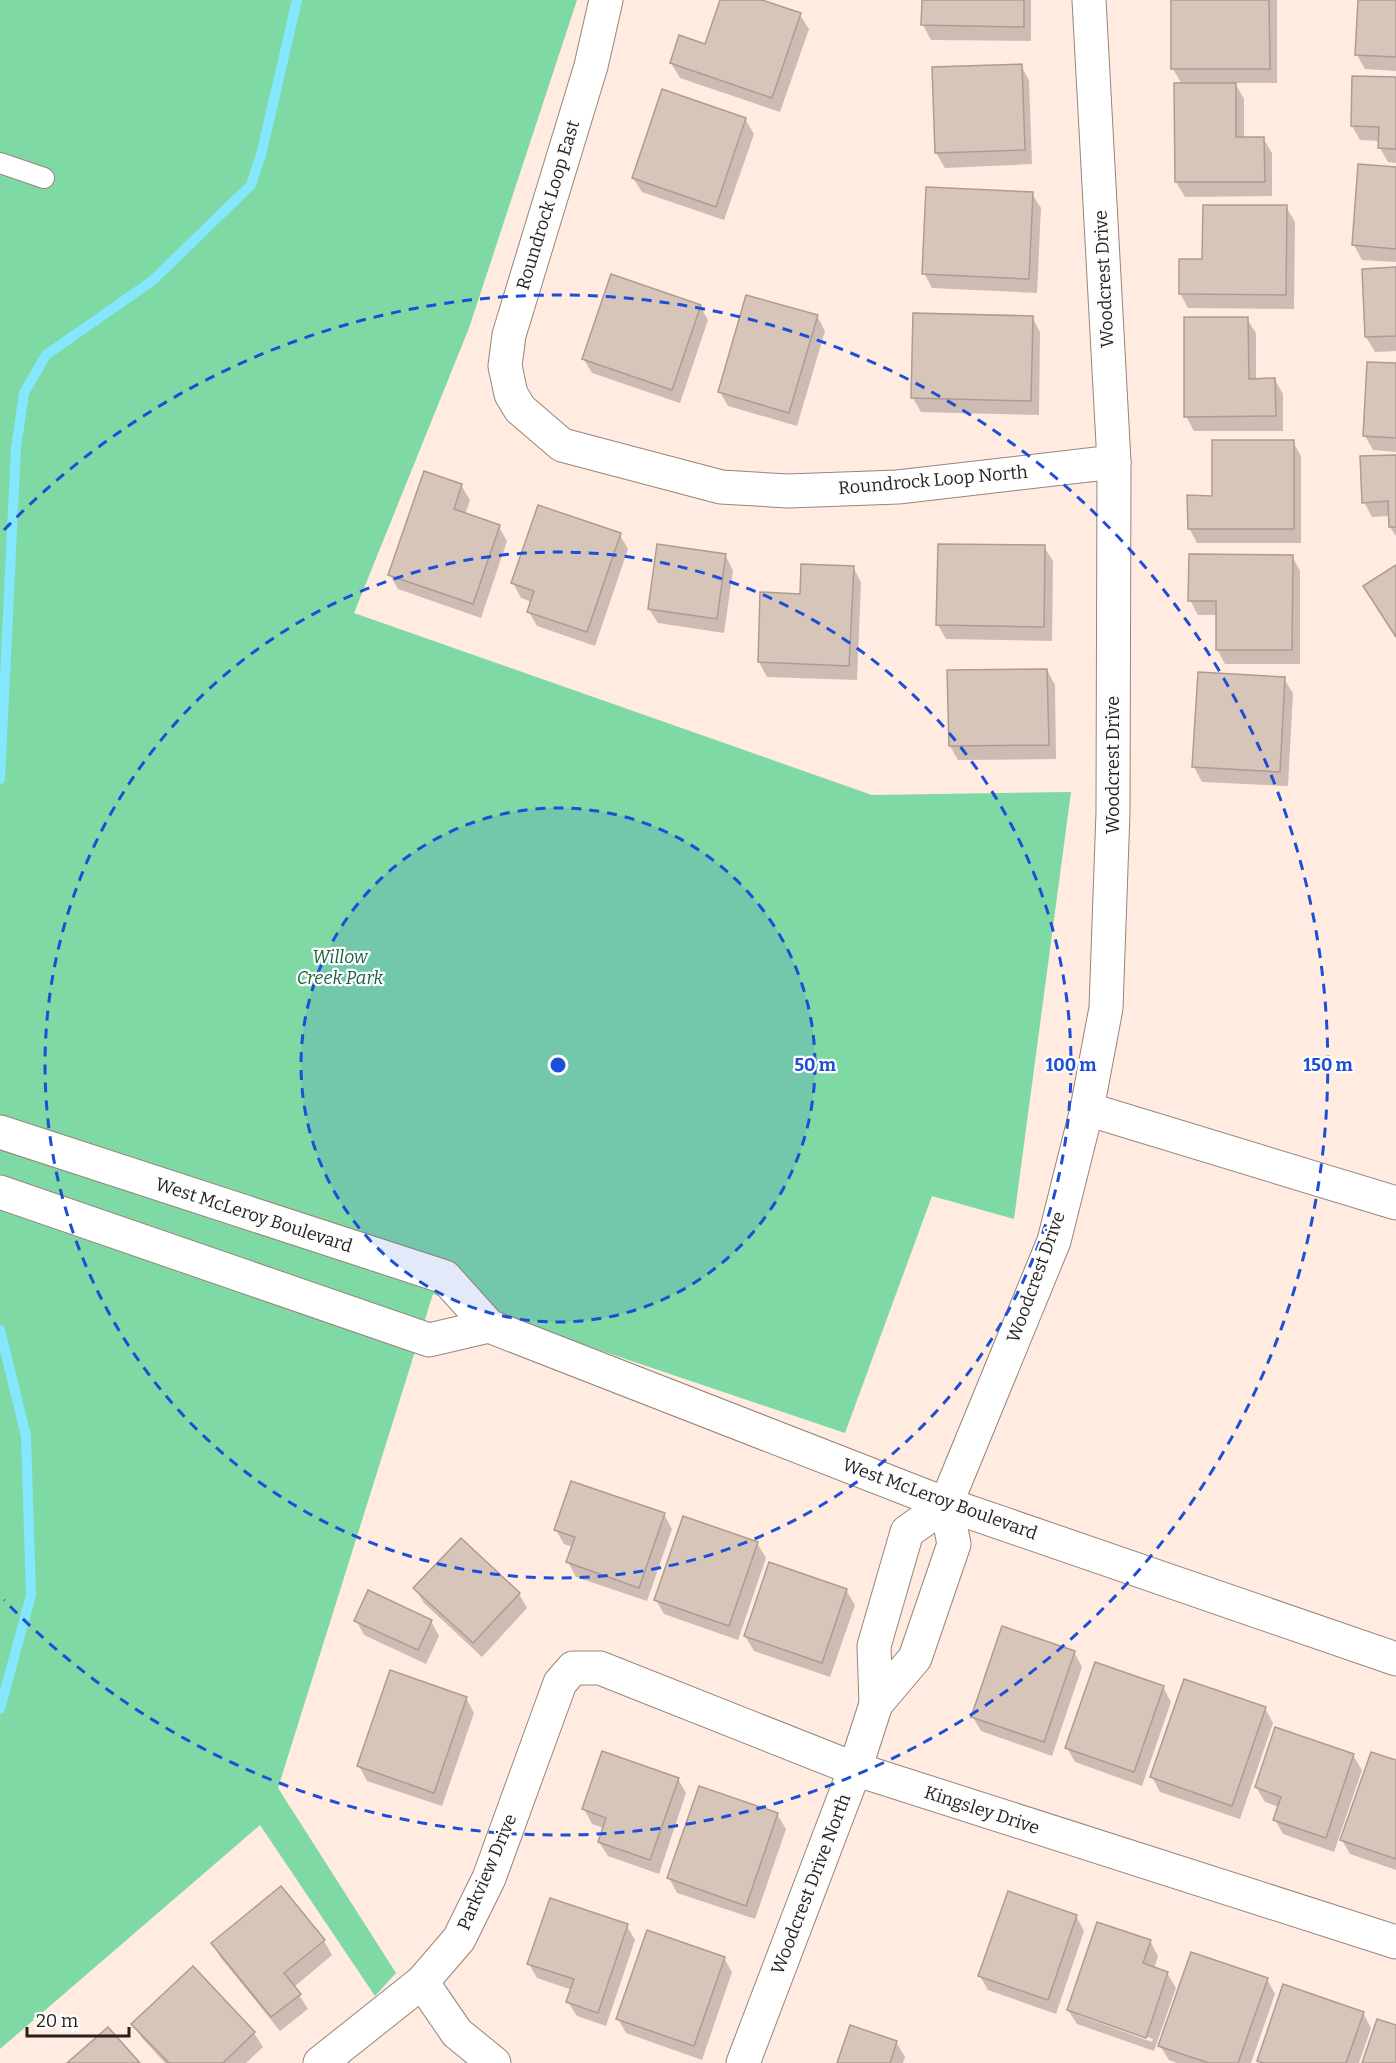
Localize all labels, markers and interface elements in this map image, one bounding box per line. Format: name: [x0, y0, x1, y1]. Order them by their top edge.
street label: Roundrock Loop East: [512, 117, 584, 292]
street label: Woodcrest Drive: [1089, 210, 1119, 348]
street label: Roundrock Loop North: [837, 461, 1029, 499]
street label: Woodcrest Drive: [1102, 696, 1124, 834]
park label: Willow Creek Park: [297, 946, 384, 989]
text: 50 m: [794, 1054, 836, 1076]
text: 100 m: [1045, 1054, 1097, 1076]
text: 150 m: [1303, 1054, 1353, 1076]
centre of rings: [548, 1055, 568, 1075]
street label: West McLeroy Boulevard: [153, 1173, 355, 1257]
street label: Woodcrest Drive: [1002, 1208, 1070, 1346]
street label: West McLeroy Boulevard: [840, 1453, 1041, 1545]
street label: Kingsley Drive: [922, 1781, 1042, 1839]
street label: Woodcrest Drive North: [766, 1791, 856, 1977]
street label: Parkview Drive: [453, 1810, 521, 1934]
scale bar: [27, 2000, 129, 2038]
text: 20 m: [36, 2010, 78, 2032]

